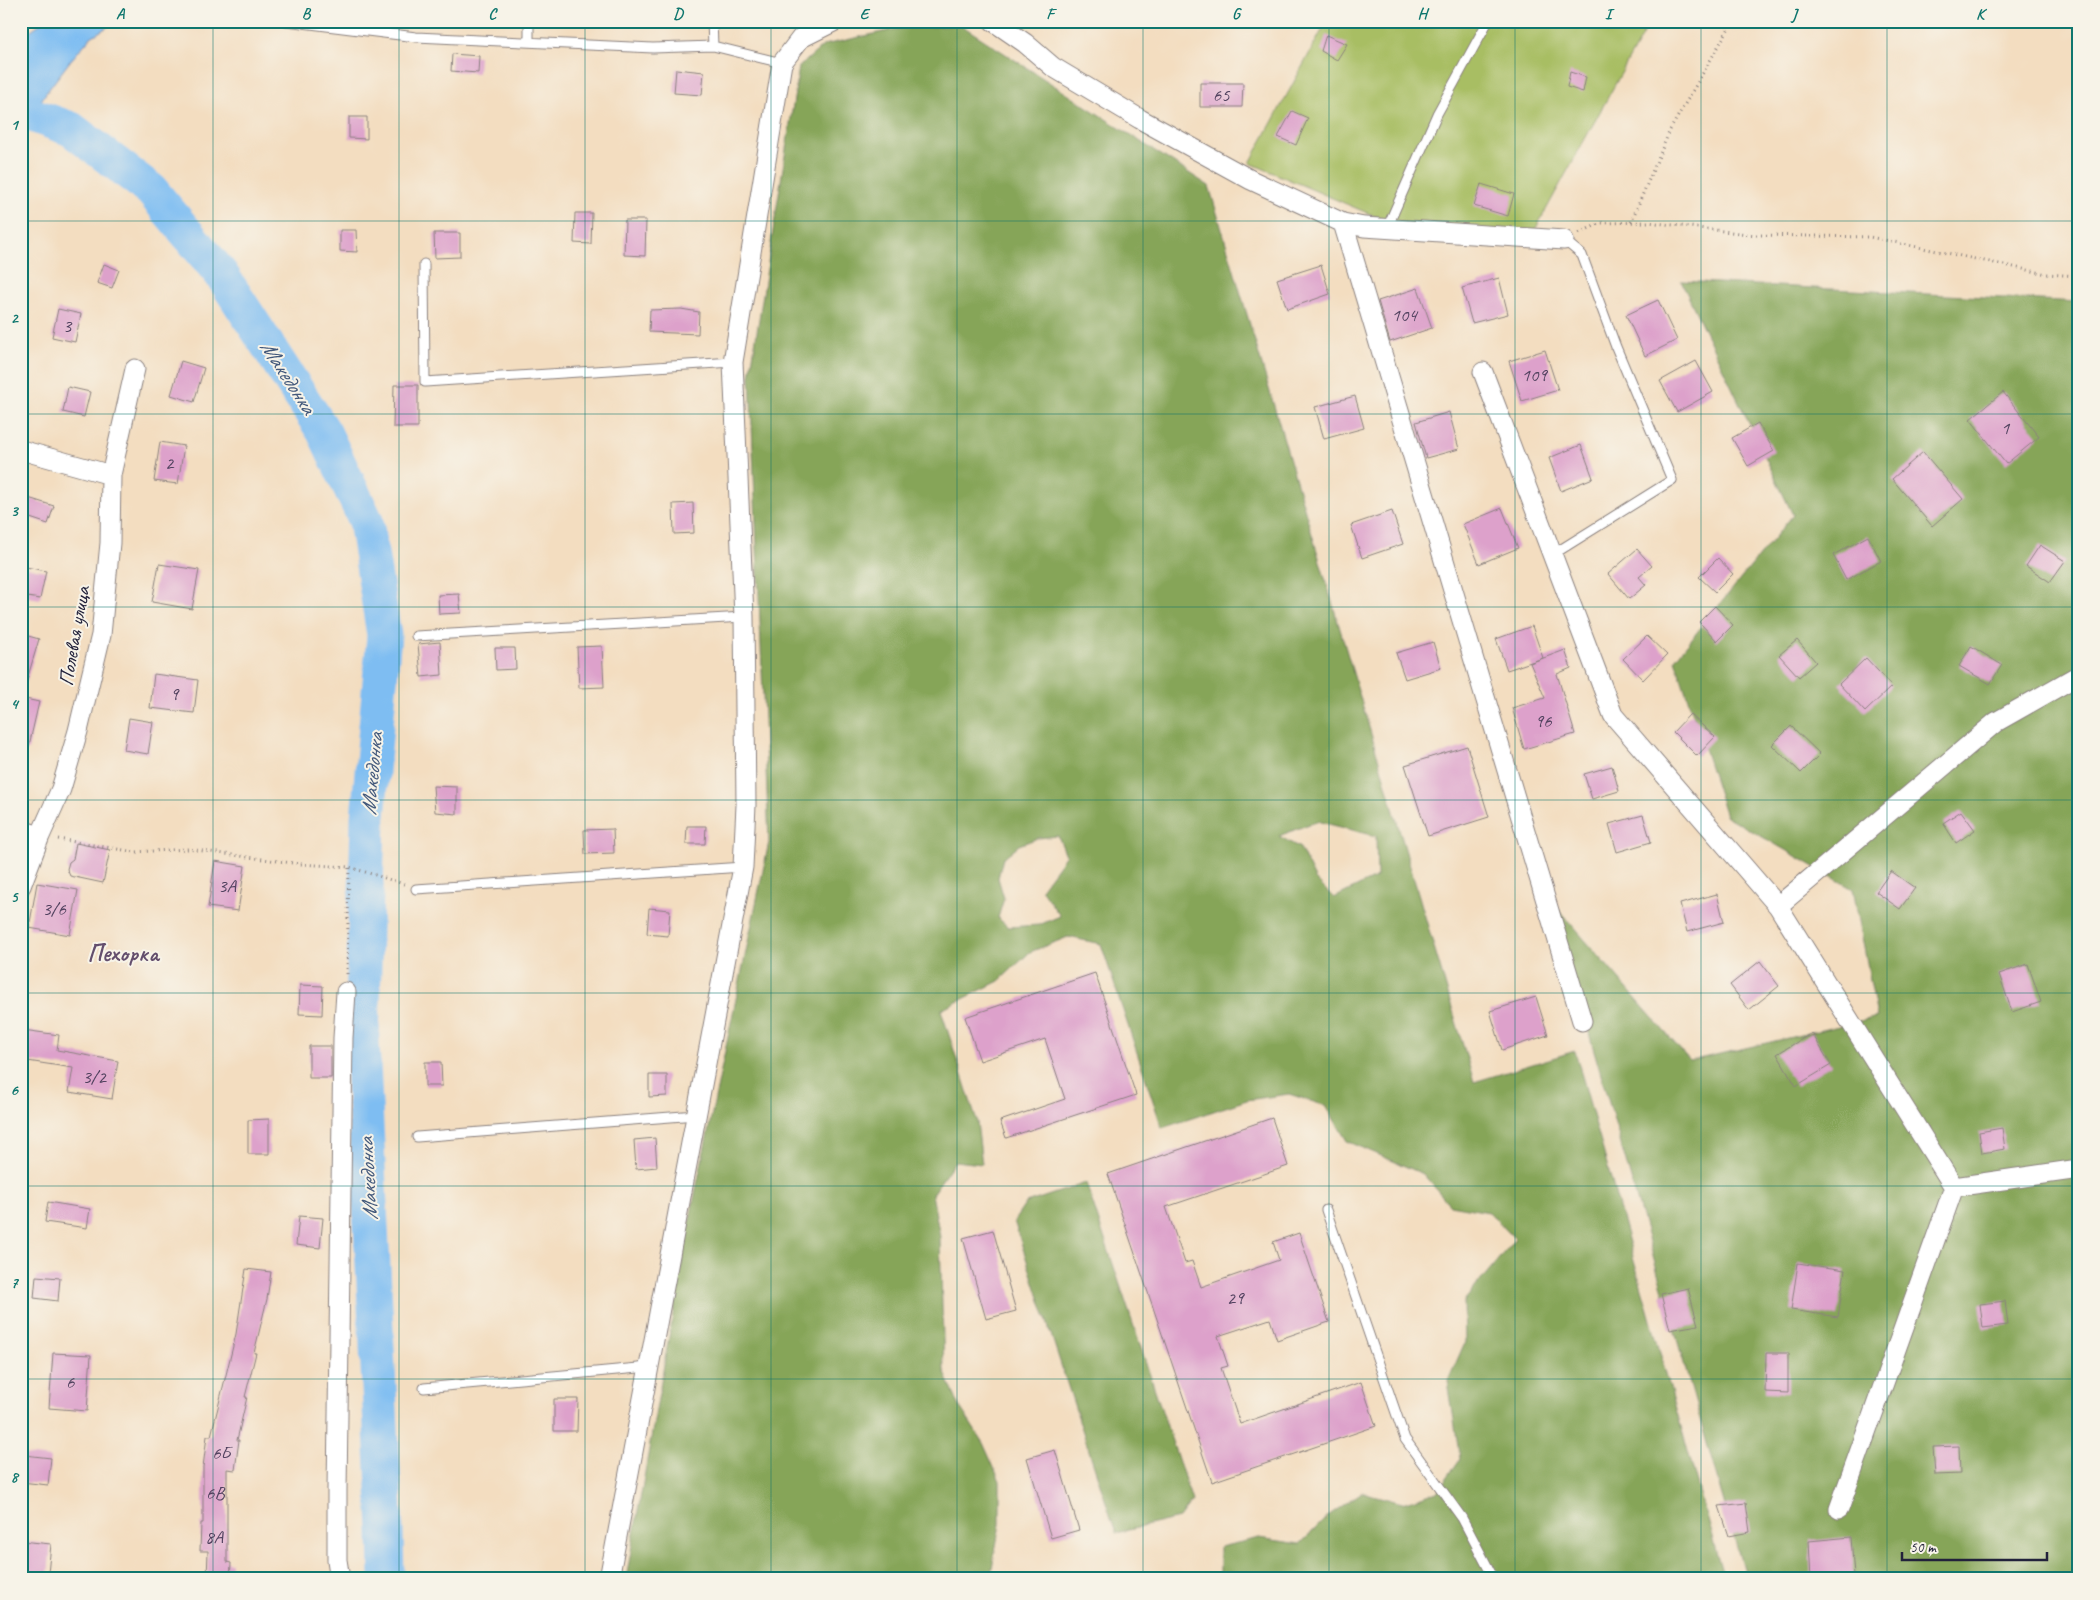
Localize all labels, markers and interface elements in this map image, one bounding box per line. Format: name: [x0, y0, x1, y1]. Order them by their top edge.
text: A: [116, 4, 126, 24]
text: B: [302, 4, 312, 24]
text: C: [488, 4, 498, 24]
text: D: [673, 4, 684, 24]
text: E: [860, 4, 871, 24]
text: F: [1046, 4, 1057, 24]
text: G: [1232, 4, 1242, 24]
text: H: [1417, 4, 1429, 24]
text: I: [1605, 4, 1615, 24]
text: J: [1790, 4, 1799, 24]
text: K: [1976, 4, 1988, 24]
house number: 65: [1212, 83, 1231, 107]
text: 1: [10, 115, 19, 135]
house number: 104: [1391, 303, 1419, 327]
text: 2: [10, 308, 19, 328]
house number: 3: [63, 314, 73, 338]
water label: Македонка: [254, 335, 323, 421]
house number: 109: [1521, 363, 1548, 387]
house number: 1: [2001, 416, 2011, 440]
house number: 2: [165, 451, 175, 475]
text: 3: [10, 501, 19, 521]
street label: Полевая улица: [52, 582, 96, 688]
house number: 9: [170, 682, 180, 706]
text: 4: [10, 694, 19, 714]
house number: 96: [1534, 709, 1553, 733]
water label: Македонка: [354, 729, 390, 816]
house number: 3А: [218, 874, 238, 898]
text: 5: [11, 887, 20, 907]
house number: 3/6: [42, 897, 67, 921]
district label: Пехорка: [87, 938, 161, 968]
house number: 3/2: [82, 1065, 107, 1089]
text: 6: [10, 1080, 19, 1100]
water label: Македонка: [352, 1135, 384, 1221]
text: 7: [10, 1273, 19, 1293]
house number: 29: [1226, 1286, 1245, 1310]
house number: 6: [66, 1370, 76, 1394]
house number: 6Б: [212, 1441, 233, 1465]
text: 8: [10, 1467, 19, 1487]
house number: 6В: [206, 1481, 225, 1505]
house number: 8А: [205, 1525, 225, 1549]
scale bar: [1902, 1530, 2048, 1562]
text: 50 m: [1910, 1538, 1937, 1557]

